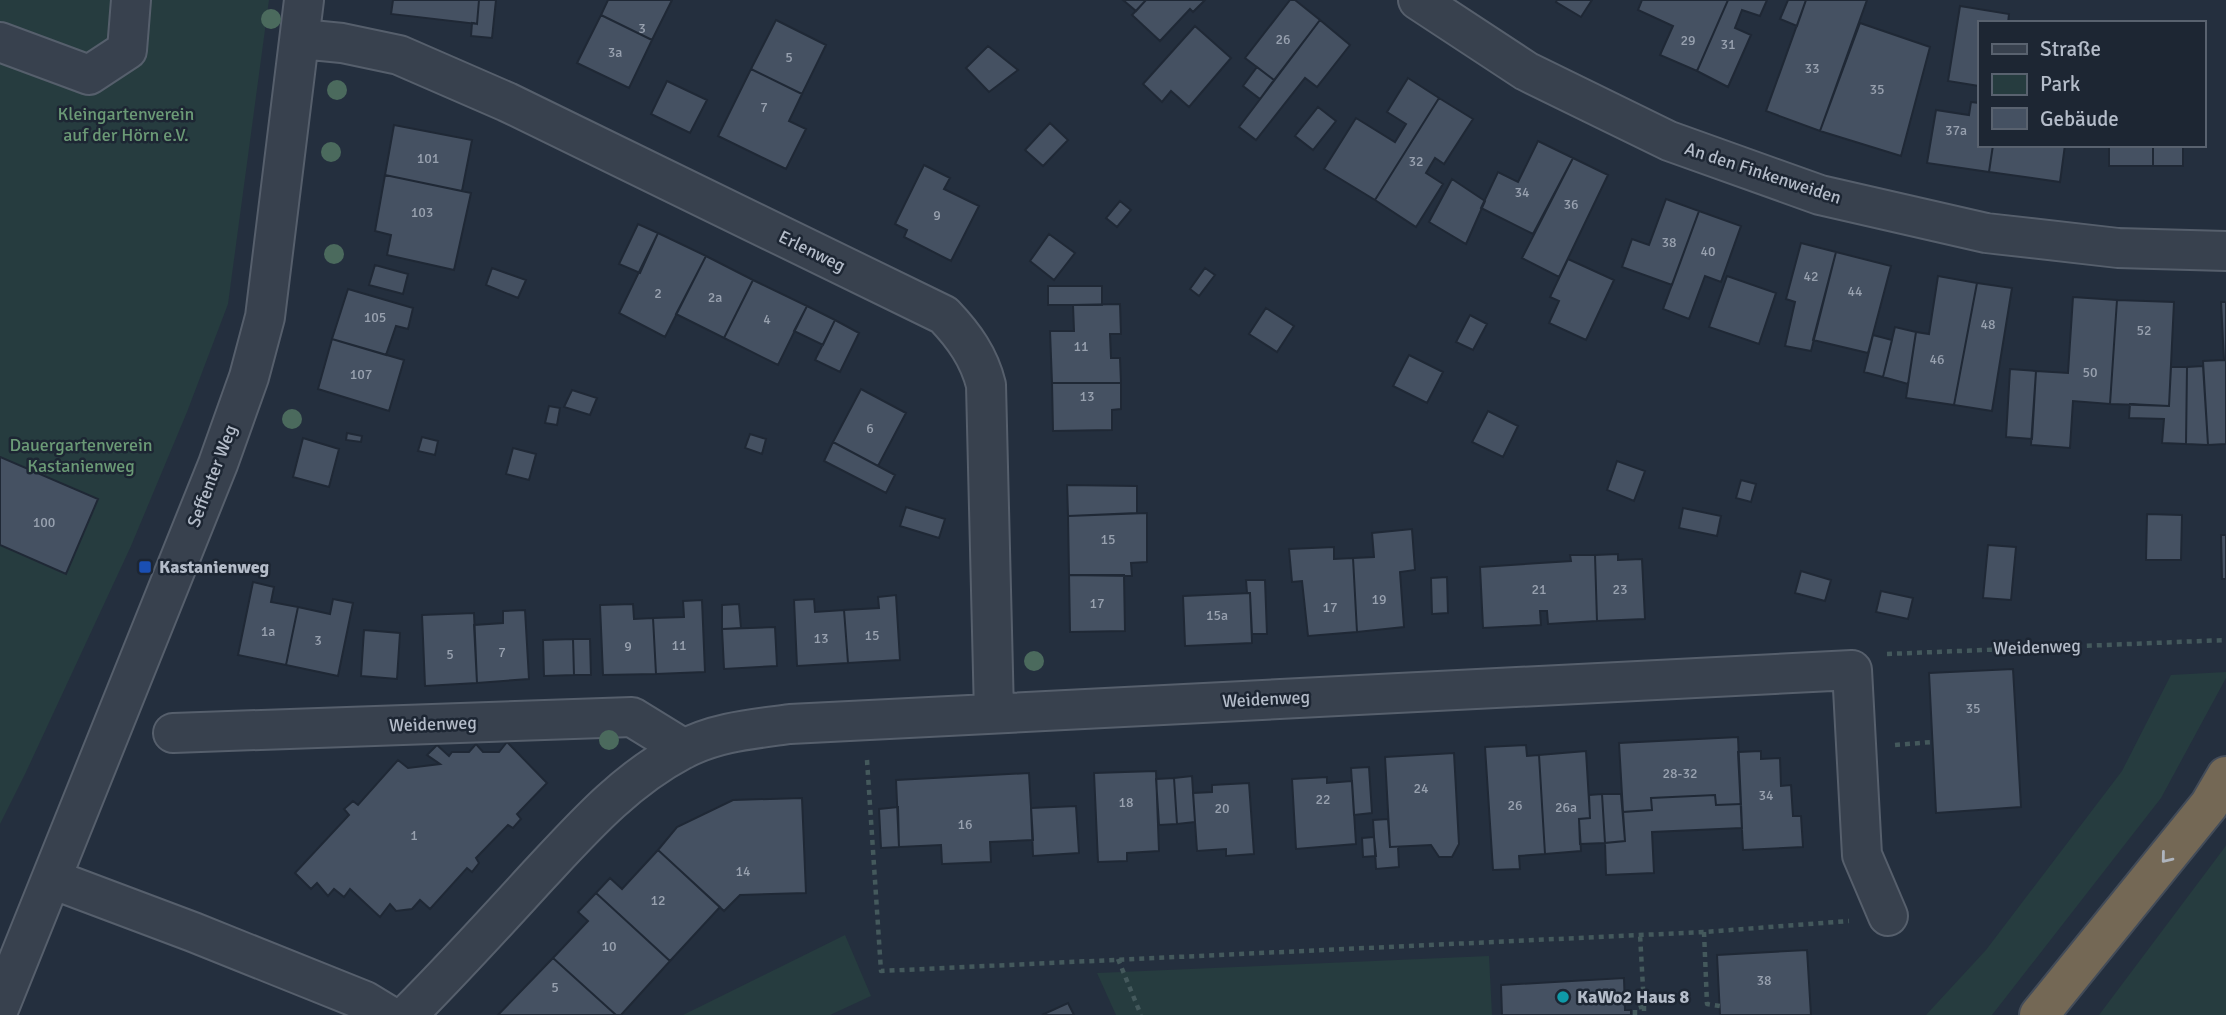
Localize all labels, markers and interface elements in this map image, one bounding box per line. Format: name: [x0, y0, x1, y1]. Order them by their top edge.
house number: 3: [638, 20, 646, 37]
legend: [1978, 21, 2205, 147]
house number: 26: [1275, 31, 1291, 48]
house number: 29: [1680, 32, 1696, 49]
house number: 31: [1720, 36, 1736, 53]
text: Straße: [2040, 36, 2101, 62]
house number: 3a: [608, 44, 622, 61]
house number: 5: [785, 49, 793, 66]
house number: 33: [1804, 60, 1820, 77]
text: Park: [2040, 71, 2081, 97]
house number: 35: [1869, 81, 1885, 98]
house number: 7: [760, 99, 768, 116]
park label: Kleingartenverein auf der Hörn e.V.: [58, 103, 194, 146]
text: Gebäude: [2040, 106, 2119, 132]
house number: 37a: [1945, 122, 1967, 139]
street label: An den Finkenweiden: [1682, 137, 1844, 209]
house number: 101: [417, 150, 439, 167]
house number: 32: [1408, 153, 1424, 170]
house number: 34: [1514, 184, 1530, 201]
house number: 36: [1563, 196, 1579, 213]
house number: 103: [411, 204, 433, 221]
house number: 9: [933, 207, 941, 224]
street label: Erlenweg: [775, 225, 849, 277]
house number: 38: [1661, 234, 1677, 251]
house number: 40: [1700, 243, 1716, 260]
house number: 42: [1803, 268, 1819, 285]
house number: 44: [1847, 283, 1863, 300]
house number: 2: [654, 285, 662, 302]
house number: 2a: [708, 289, 722, 306]
house number: 105: [364, 309, 386, 326]
house number: 4: [763, 311, 771, 328]
house number: 48: [1980, 316, 1996, 333]
house number: 52: [2136, 322, 2152, 339]
house number: 11: [1073, 338, 1089, 355]
house number: 46: [1929, 351, 1945, 368]
house number: 50: [2082, 364, 2098, 381]
house number: 107: [350, 366, 372, 383]
house number: 13: [1079, 388, 1095, 405]
house number: 6: [866, 420, 874, 437]
street label: Seffenter Weg: [182, 422, 242, 530]
park label: Dauergartenverein Kastanienweg: [9, 434, 153, 477]
house number: 100: [33, 514, 55, 531]
house number: 15: [1100, 531, 1116, 548]
place label: Kastanienweg: [159, 556, 270, 578]
marker: Kastanienweg: [137, 559, 153, 575]
house number: 21: [1531, 581, 1547, 598]
house number: 23: [1612, 581, 1628, 598]
house number: 19: [1371, 591, 1387, 608]
house number: 17: [1089, 595, 1105, 612]
house number: 17: [1322, 599, 1338, 616]
house number: 15a: [1206, 607, 1228, 624]
house number: 1a: [261, 623, 275, 640]
house number: 15: [864, 627, 880, 644]
house number: 13: [813, 630, 829, 647]
house number: 3: [314, 632, 322, 649]
street label: Weidenweg: [1993, 634, 2081, 660]
house number: 11: [671, 637, 687, 654]
house number: 9: [624, 638, 632, 655]
house number: 7: [498, 644, 506, 661]
house number: 5: [446, 646, 454, 663]
street label: Weidenweg: [1222, 686, 1310, 712]
house number: 35: [1965, 700, 1981, 717]
street label: Weidenweg: [389, 711, 477, 737]
house number: 28-32: [1662, 765, 1698, 782]
house number: 24: [1413, 780, 1429, 797]
house number: 34: [1758, 787, 1774, 804]
house number: 22: [1315, 791, 1331, 808]
house number: 18: [1118, 794, 1134, 811]
house number: 26: [1507, 797, 1523, 814]
house number: 26a: [1555, 799, 1577, 816]
house number: 20: [1214, 800, 1230, 817]
house number: 16: [957, 816, 973, 833]
house number: 1: [410, 827, 418, 844]
one-way arrow: [2161, 850, 2174, 862]
house number: 14: [735, 863, 751, 880]
house number: 12: [650, 892, 666, 909]
house number: 10: [601, 938, 617, 955]
house number: 38: [1756, 972, 1772, 989]
house number: 5: [551, 979, 559, 996]
place label: KaWo2 Haus 8: [1577, 986, 1689, 1008]
marker: KaWo2 Haus 8: [1555, 989, 1571, 1005]

